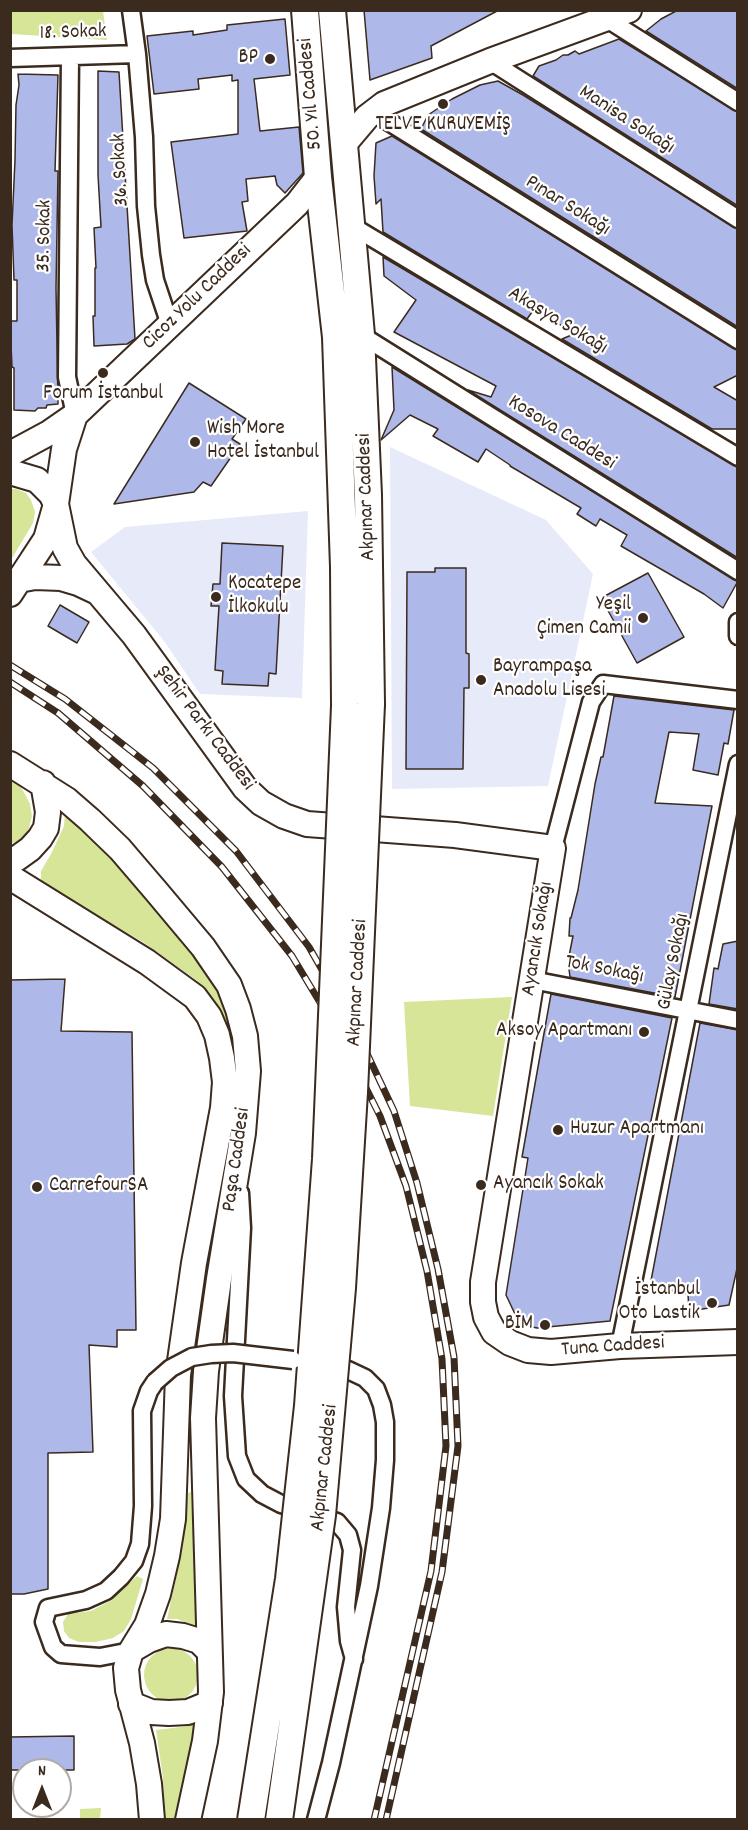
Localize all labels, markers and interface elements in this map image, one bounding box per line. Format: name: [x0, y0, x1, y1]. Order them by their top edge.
street label: 18. Sokak: [39, 20, 107, 48]
street label: 50. Yıl Caddesi: [295, 37, 329, 151]
place label: BP: [239, 46, 258, 72]
marker: BP: [263, 52, 277, 66]
street label: Manisa Sokağı: [573, 81, 679, 161]
marker: TELVE KURUYEMİŞ: [436, 97, 450, 111]
place label: TELVE KURUYEMİŞ: [375, 113, 511, 139]
street label: 36. Sokak: [107, 133, 137, 207]
street label: Pınar Sokağı: [520, 171, 614, 243]
street label: 35. Sokak: [33, 199, 59, 273]
street label: Cicoz Yolu Caddesi: [138, 239, 258, 357]
street label: Akasya Sokağı: [502, 282, 612, 362]
marker: Forum İstanbul: [96, 366, 110, 380]
place label: Forum İstanbul: [43, 382, 163, 408]
street label: Kosova Caddesi: [502, 391, 620, 477]
place label: Wish More Hotel İstanbul: [207, 417, 319, 467]
street label: Akpınar Caddesi: [353, 433, 383, 561]
marker: Wish More Hotel İstanbul: [188, 435, 202, 449]
place label: Kocatepe İlkokulu: [228, 572, 301, 622]
marker: Kocatepe İlkokulu: [209, 590, 223, 604]
place label: Yeşil Çimen Camii: [537, 593, 631, 643]
marker: Yeşil Çimen Camii: [636, 611, 650, 625]
place label: Bayrampaşa Anadolu Lisesi: [493, 655, 605, 705]
street label: Şehir Parkı Caddesi: [149, 661, 259, 797]
marker: Bayrampaşa Anadolu Lisesi: [474, 673, 488, 687]
street label: Ayancık Sokağı: [518, 880, 560, 998]
street label: Gülay Sokağı: [653, 912, 697, 1012]
street label: Akpınar Caddesi: [343, 919, 375, 1047]
street label: Tok Sokağı: [563, 951, 645, 991]
place label: Aksoy Apartmanı: [496, 1019, 632, 1045]
marker: Aksoy Apartmanı: [637, 1025, 651, 1039]
street label: Paşa Caddesi: [218, 1106, 258, 1214]
place label: Huzur Apartmanı: [570, 1117, 704, 1143]
marker: Huzur Apartmanı: [551, 1123, 565, 1137]
place label: Ayancık Sokak: [493, 1172, 604, 1198]
place label: CarrefourSA: [49, 1174, 148, 1200]
marker: Ayancık Sokak: [474, 1178, 488, 1192]
marker: CarrefourSA: [30, 1180, 44, 1194]
place label: İstanbul Oto Lastik: [619, 1278, 700, 1328]
marker: İstanbul Oto Lastik: [705, 1296, 719, 1310]
place label: BİM: [505, 1312, 533, 1338]
marker: BİM: [538, 1318, 552, 1332]
street label: Tuna Caddesi: [560, 1332, 666, 1364]
street label: Akpınar Caddesi: [307, 1403, 345, 1533]
north arrow: [12, 1758, 72, 1818]
text: N: [38, 1760, 46, 1783]

